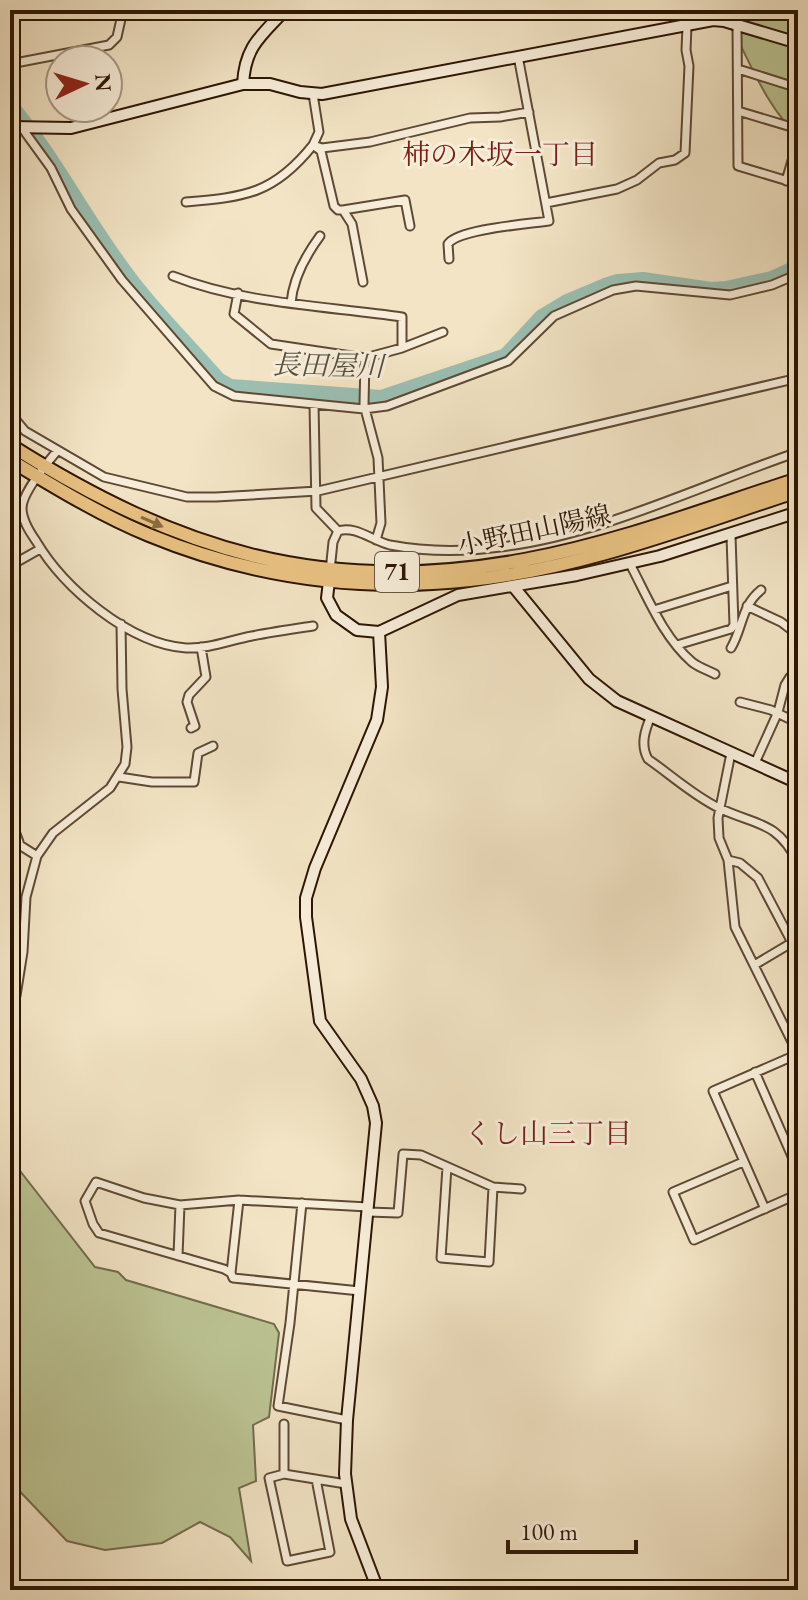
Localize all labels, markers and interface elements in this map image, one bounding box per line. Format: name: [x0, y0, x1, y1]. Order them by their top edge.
north arrow: [44, 44, 124, 124]
text: N: [88, 73, 119, 93]
district label: 柿の木坂一丁目: [402, 136, 598, 172]
water label: 長田屋川: [272, 346, 387, 384]
street label: 小野田山陽線: [454, 497, 614, 563]
one-way arrow: [141, 515, 164, 528]
road number: 71: [375, 552, 419, 592]
district label: くし山三丁目: [464, 1115, 632, 1151]
scale bar: [508, 1504, 636, 1554]
text: 100 m: [520, 1516, 578, 1547]

